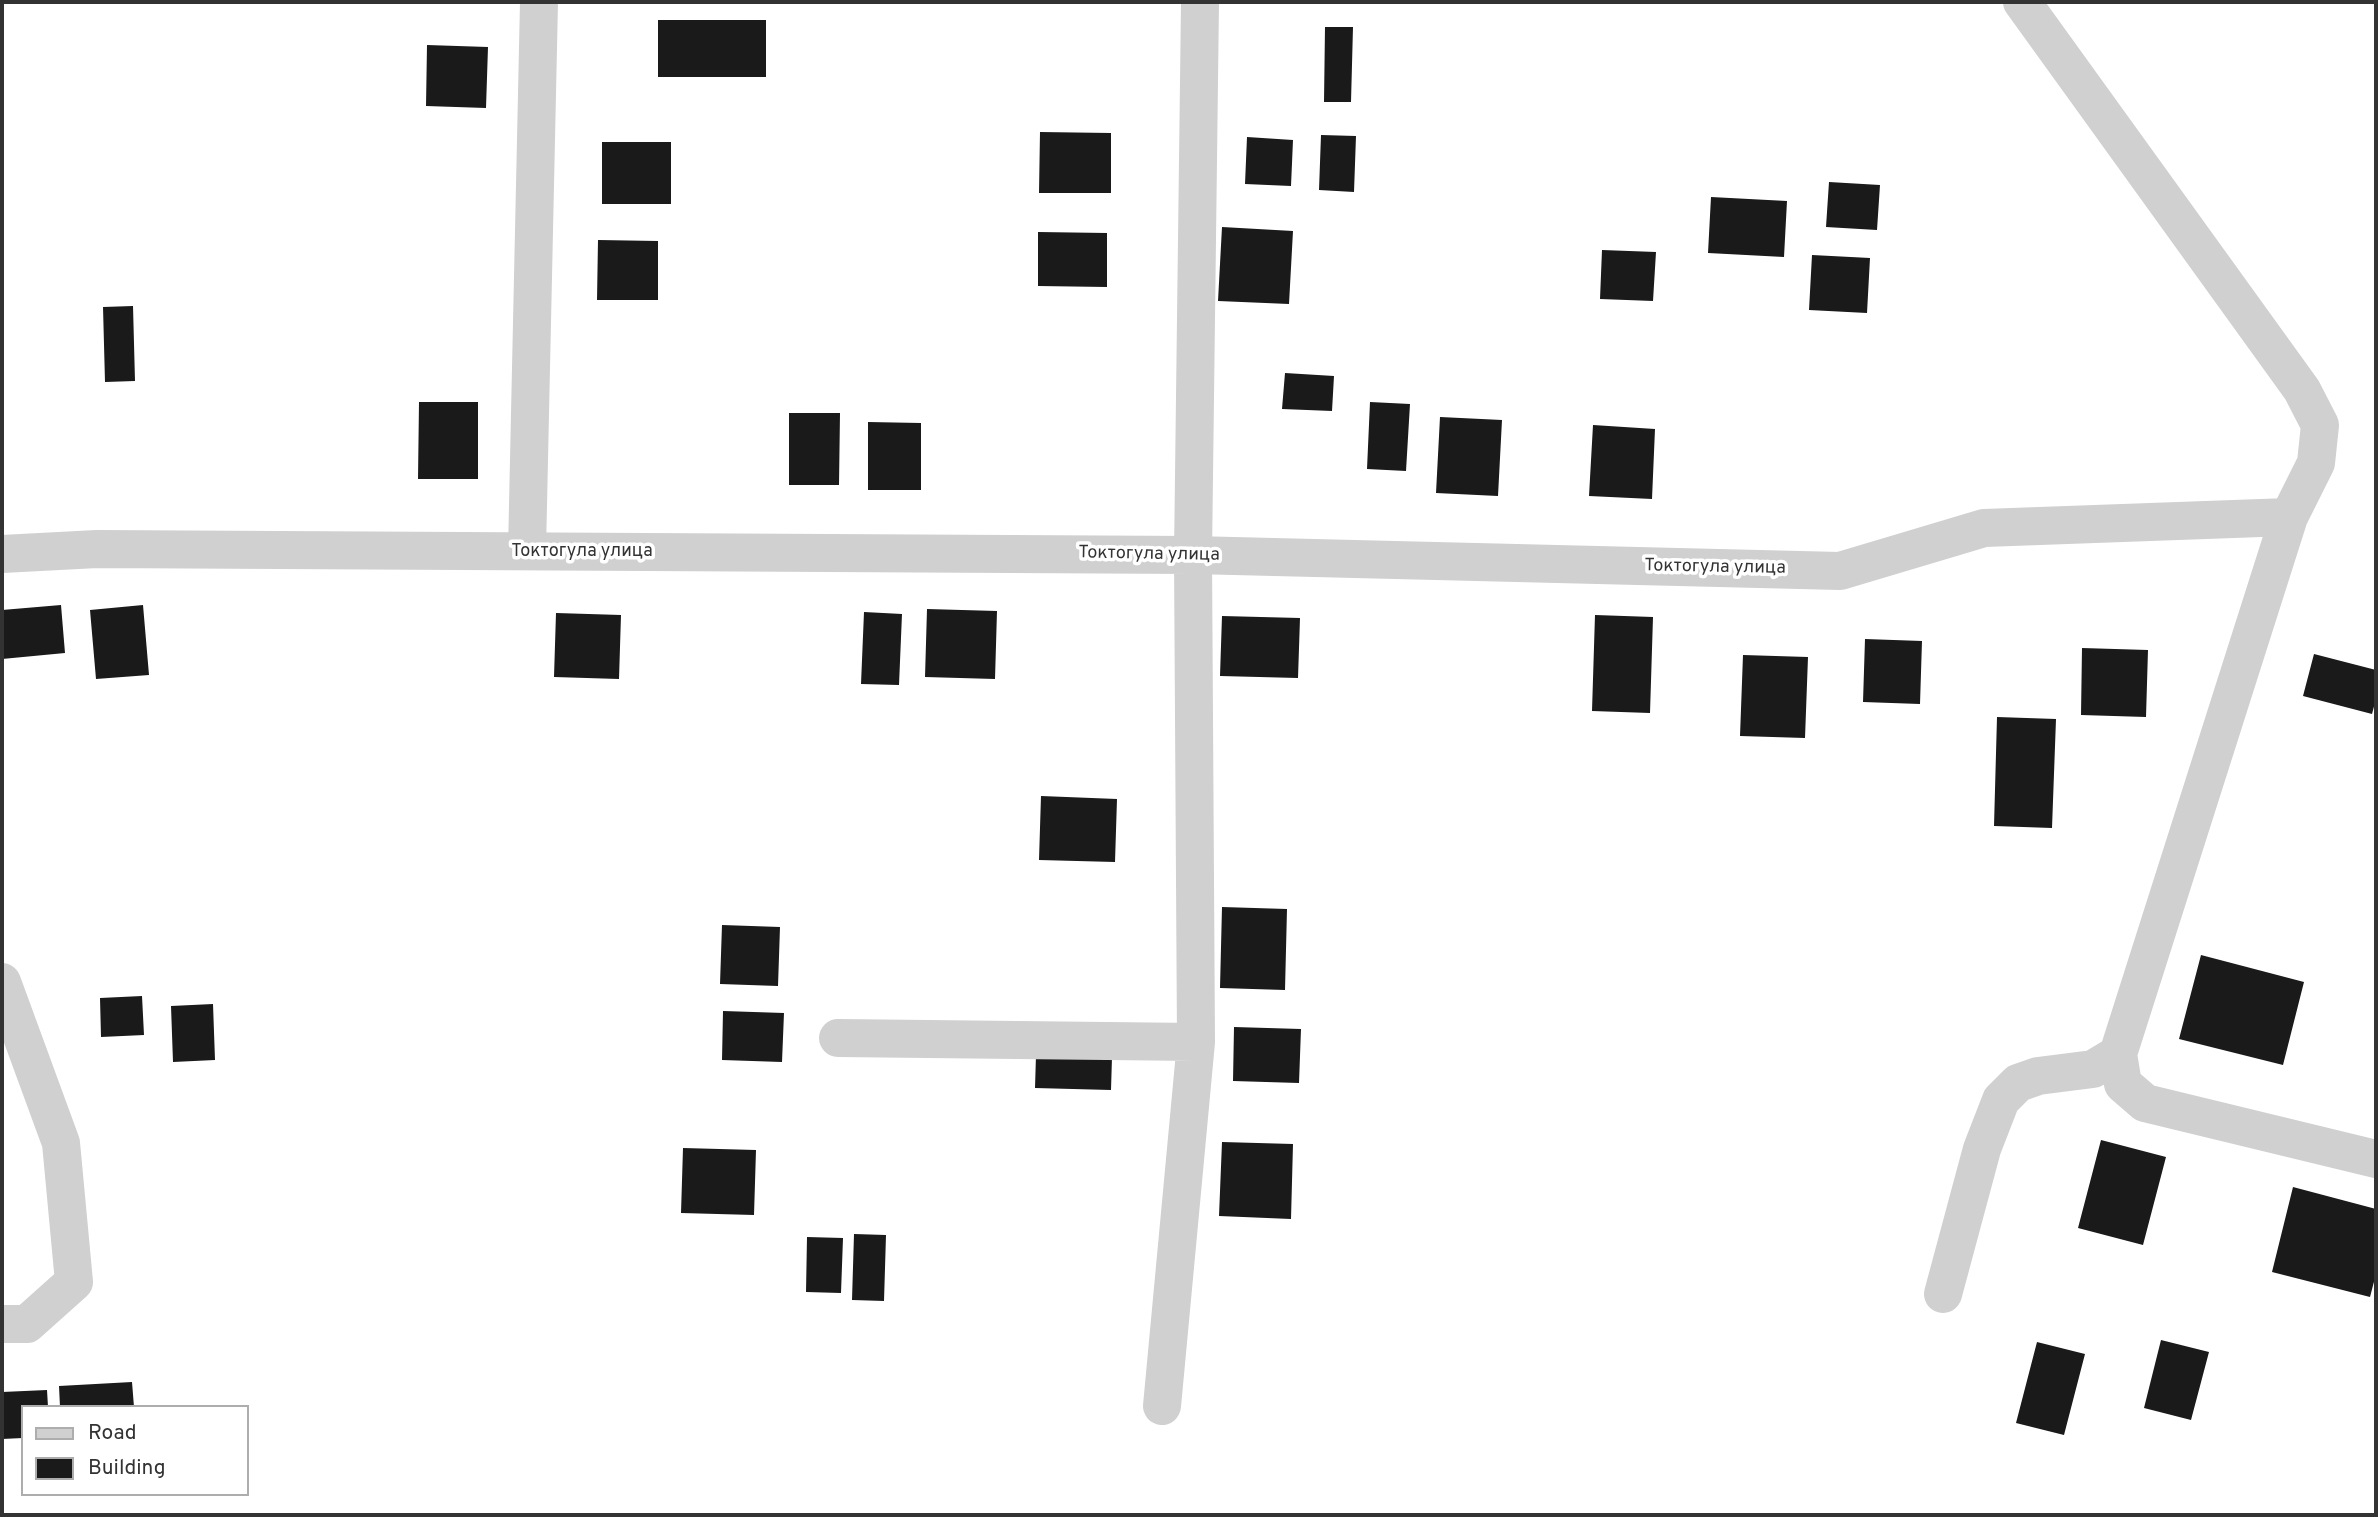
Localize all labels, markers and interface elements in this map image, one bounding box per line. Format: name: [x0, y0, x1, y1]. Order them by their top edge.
street label: Токтогула улица: [511, 541, 653, 563]
street label: Токтогула улица: [1078, 543, 1220, 567]
street label: Токтогула улица: [1644, 556, 1786, 580]
legend: [21, 1405, 248, 1496]
text: Road: [88, 1420, 137, 1447]
text: Building: [88, 1455, 166, 1482]

